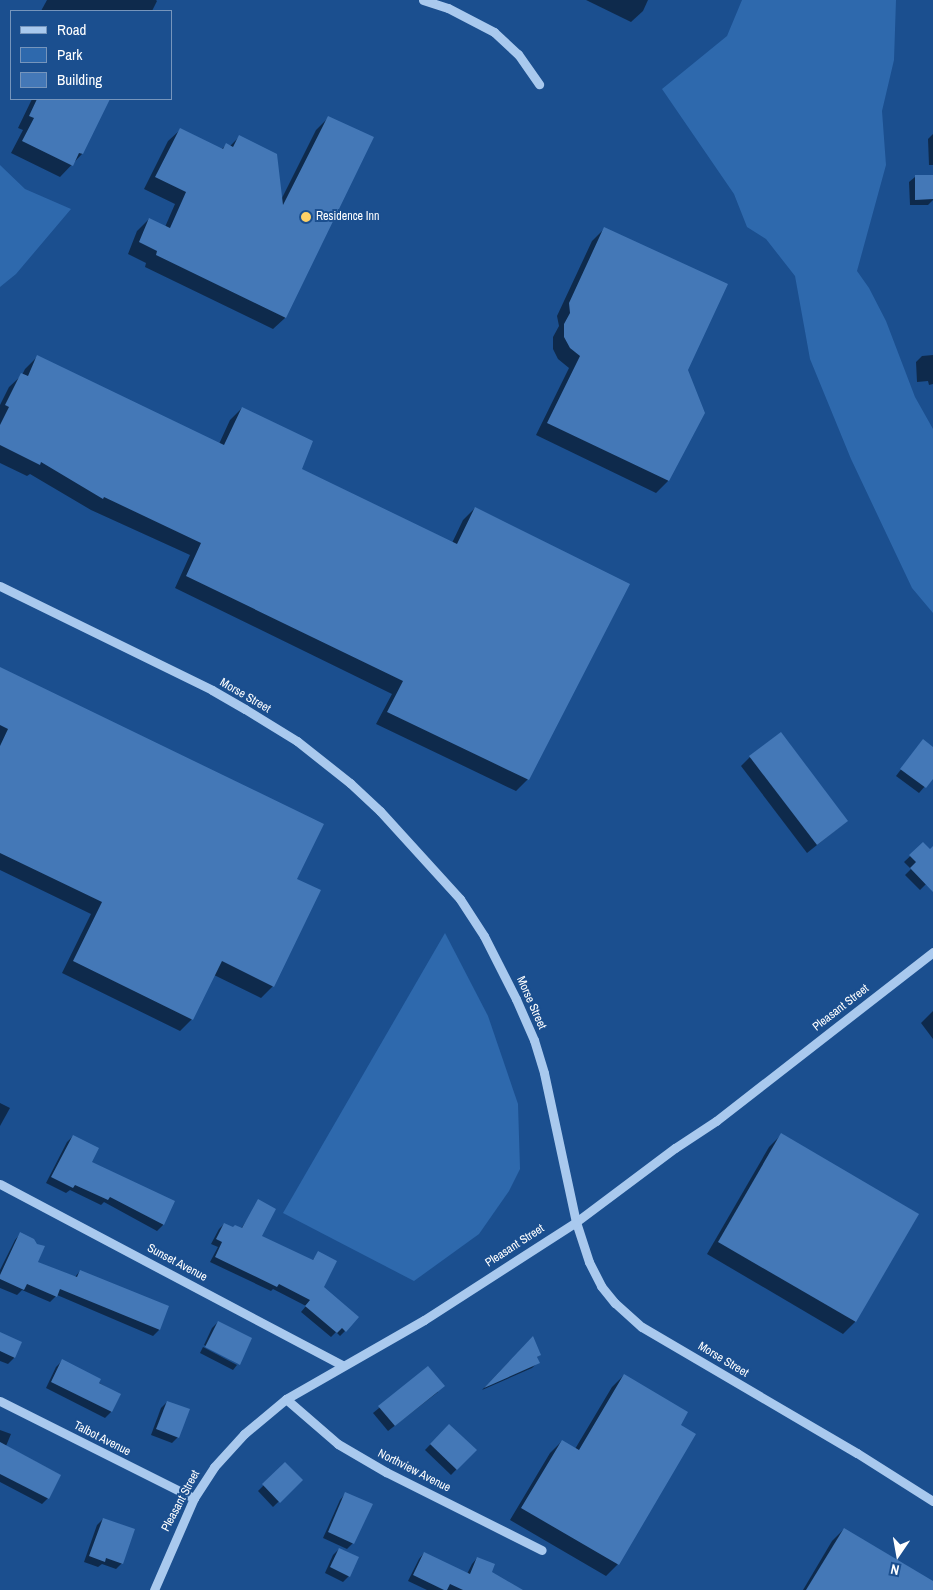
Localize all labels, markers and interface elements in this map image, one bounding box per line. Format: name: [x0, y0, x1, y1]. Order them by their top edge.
legend: [10, 10, 172, 100]
text: Road: [57, 19, 86, 40]
text: Park: [57, 44, 82, 65]
text: Building: [57, 69, 102, 90]
place label: Residence Inn: [316, 210, 379, 224]
marker: Residence Inn: [300, 211, 312, 223]
street label: Morse Street: [217, 676, 273, 716]
street label: Morse Street: [513, 974, 549, 1032]
street label: Pleasant Street: [810, 982, 872, 1034]
street label: Pleasant Street: [483, 1222, 547, 1270]
street label: Sunset Avenue: [144, 1241, 210, 1285]
street label: Morse Street: [695, 1339, 751, 1381]
street label: Talbot Avenue: [71, 1418, 133, 1460]
street label: Northview Avenue: [375, 1446, 453, 1496]
street label: Pleasant Street: [159, 1468, 203, 1534]
north arrow: [873, 1530, 923, 1580]
text: N: [889, 1560, 901, 1579]

